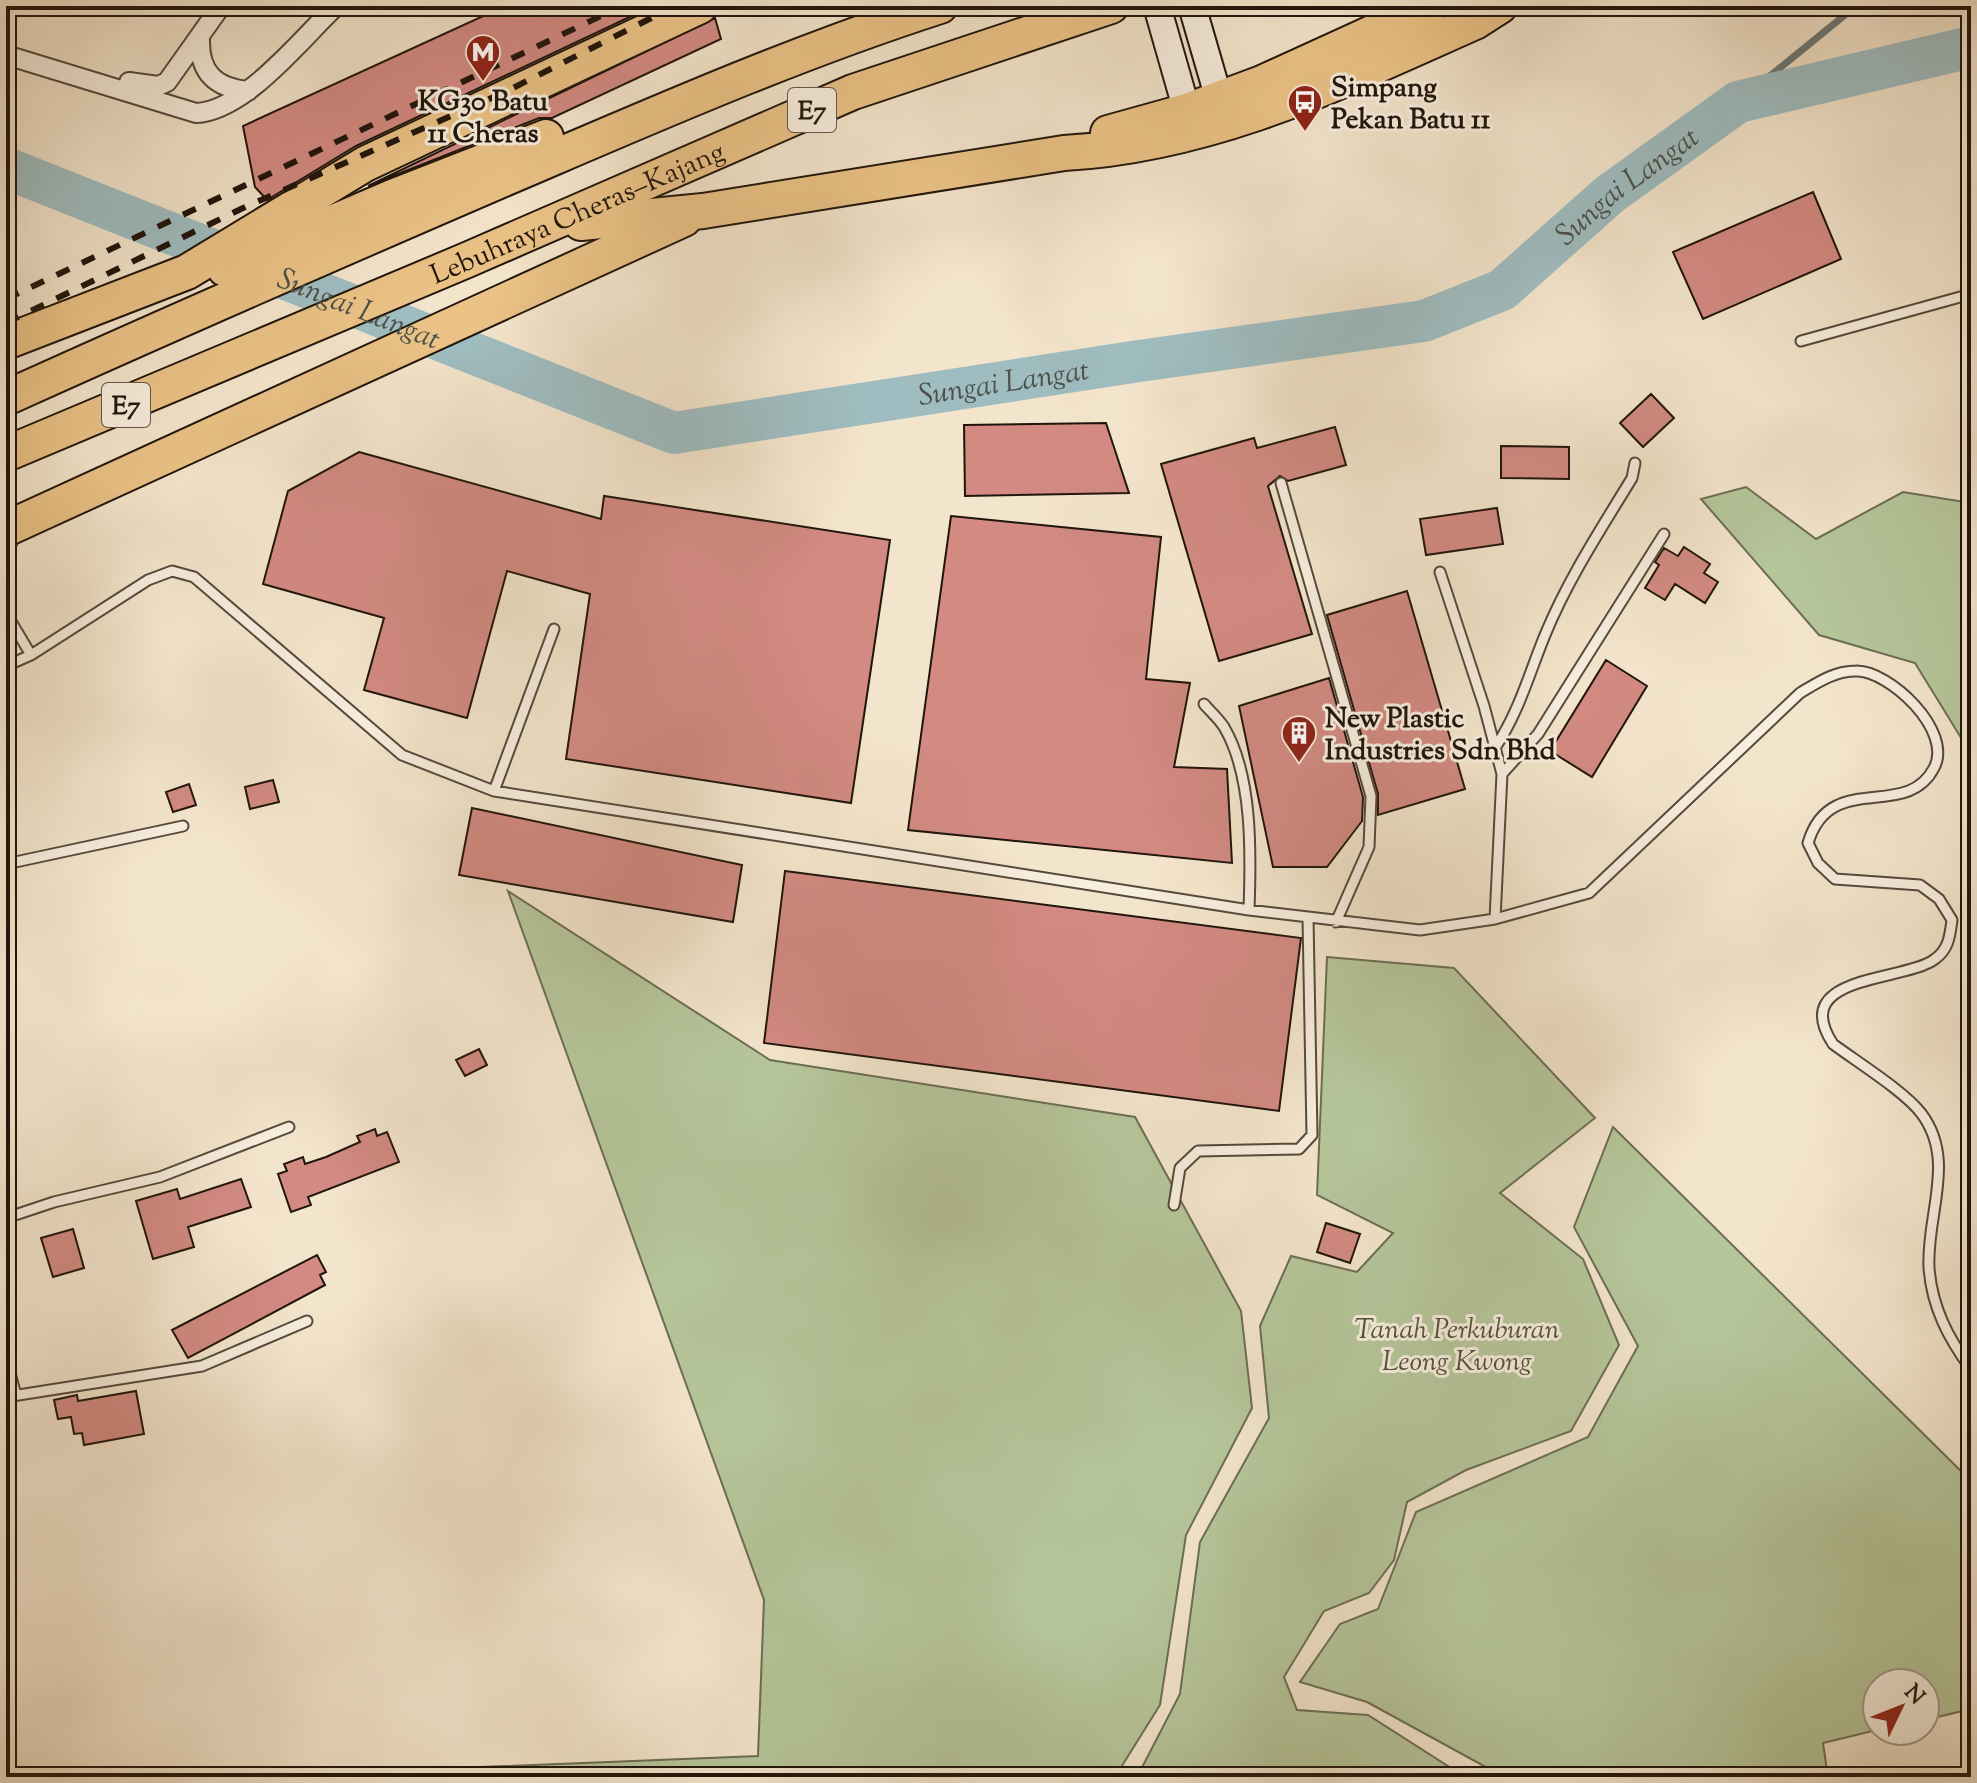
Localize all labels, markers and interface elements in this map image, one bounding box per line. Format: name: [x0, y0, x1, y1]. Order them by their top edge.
metro station icon: KG30 Batu 11 Cheras: [464, 33, 502, 83]
place label: Simpang Pekan Batu 11: [1331, 69, 1491, 141]
place label: KG30 Batu 11 Cheras: [418, 83, 549, 155]
bus stop icon: Simpang Pekan Batu 11: [1286, 83, 1324, 133]
road number: E7: [788, 88, 836, 132]
water label: Sungai Langat: [1547, 117, 1709, 257]
street label: Lebuhraya Cheras–Kajang: [425, 133, 731, 296]
water label: Sungai Langat: [270, 259, 446, 362]
water label: Sungai Langat: [915, 350, 1092, 419]
road number: E7: [102, 383, 150, 427]
place label: New Plastic Industries Sdn Bhd: [1325, 700, 1556, 772]
building icon: New Plastic Industries Sdn Bhd: [1280, 714, 1318, 764]
park label: Tanah Perkuburan Leong Kwong: [1355, 1311, 1560, 1383]
north arrow: [1861, 1667, 1941, 1747]
text: N: [1896, 1678, 1931, 1713]

